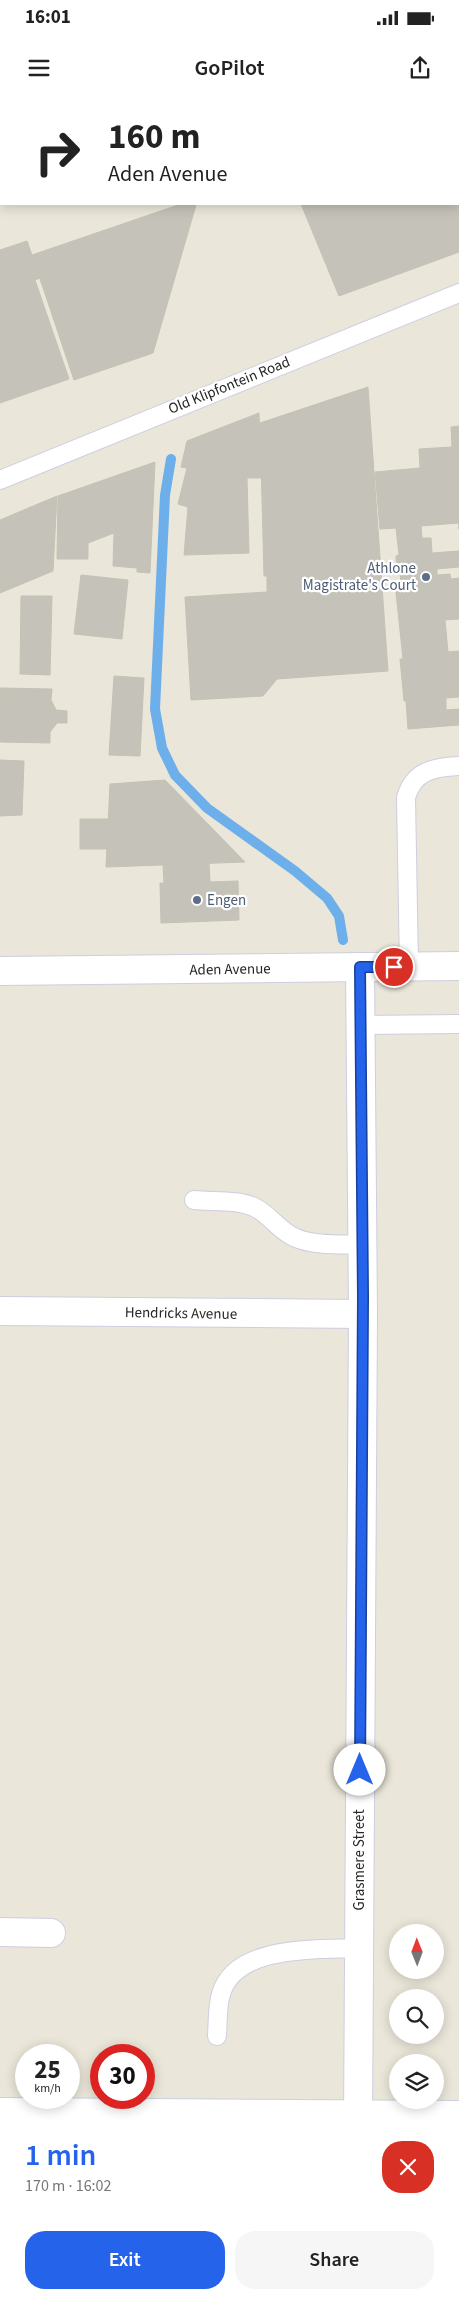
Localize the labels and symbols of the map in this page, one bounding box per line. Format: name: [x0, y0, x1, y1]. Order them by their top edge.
street label: Old Klipfontein Road: [165, 351, 293, 419]
place label: Athlone Magistrate's Court: [303, 558, 416, 596]
marker: Athlone Magistrate's Court: [420, 571, 432, 583]
place label: Engen: [207, 890, 246, 911]
marker: Engen: [191, 894, 203, 906]
pin: [373, 946, 415, 988]
street label: Aden Avenue: [189, 958, 271, 981]
street label: Hendricks Avenue: [125, 1302, 237, 1325]
position arrow: [333, 1743, 385, 1795]
street label: Grasmere Street: [349, 1810, 370, 1910]
north arrow: [389, 1924, 444, 1979]
speed limit sign: 30: [90, 2044, 155, 2109]

